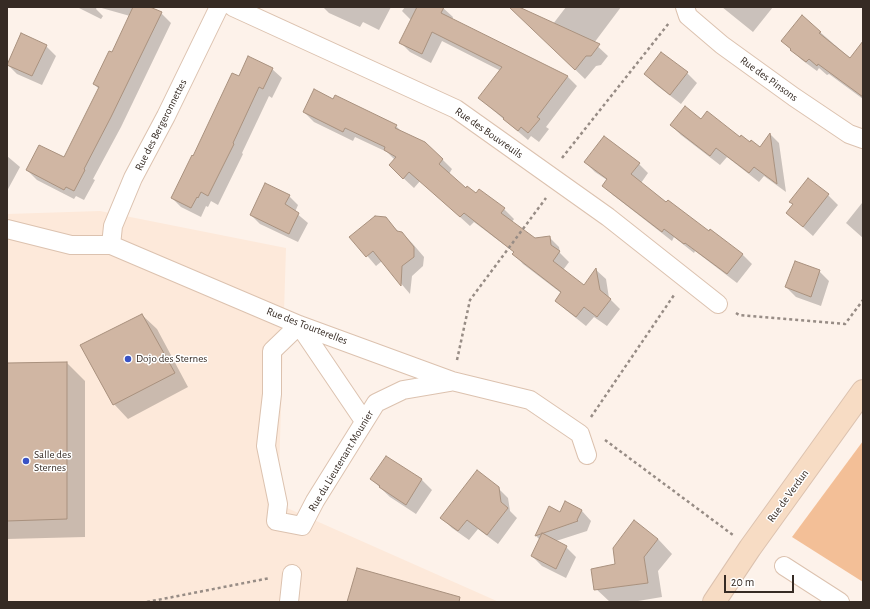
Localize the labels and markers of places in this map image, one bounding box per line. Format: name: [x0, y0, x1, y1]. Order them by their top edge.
place label: Dojo des Sternes: [136, 352, 207, 366]
marker: Dojo des Sternes: [123, 354, 133, 364]
place label: Salle des Sternes: [34, 448, 71, 474]
marker: Salle des Sternes: [21, 456, 31, 466]

